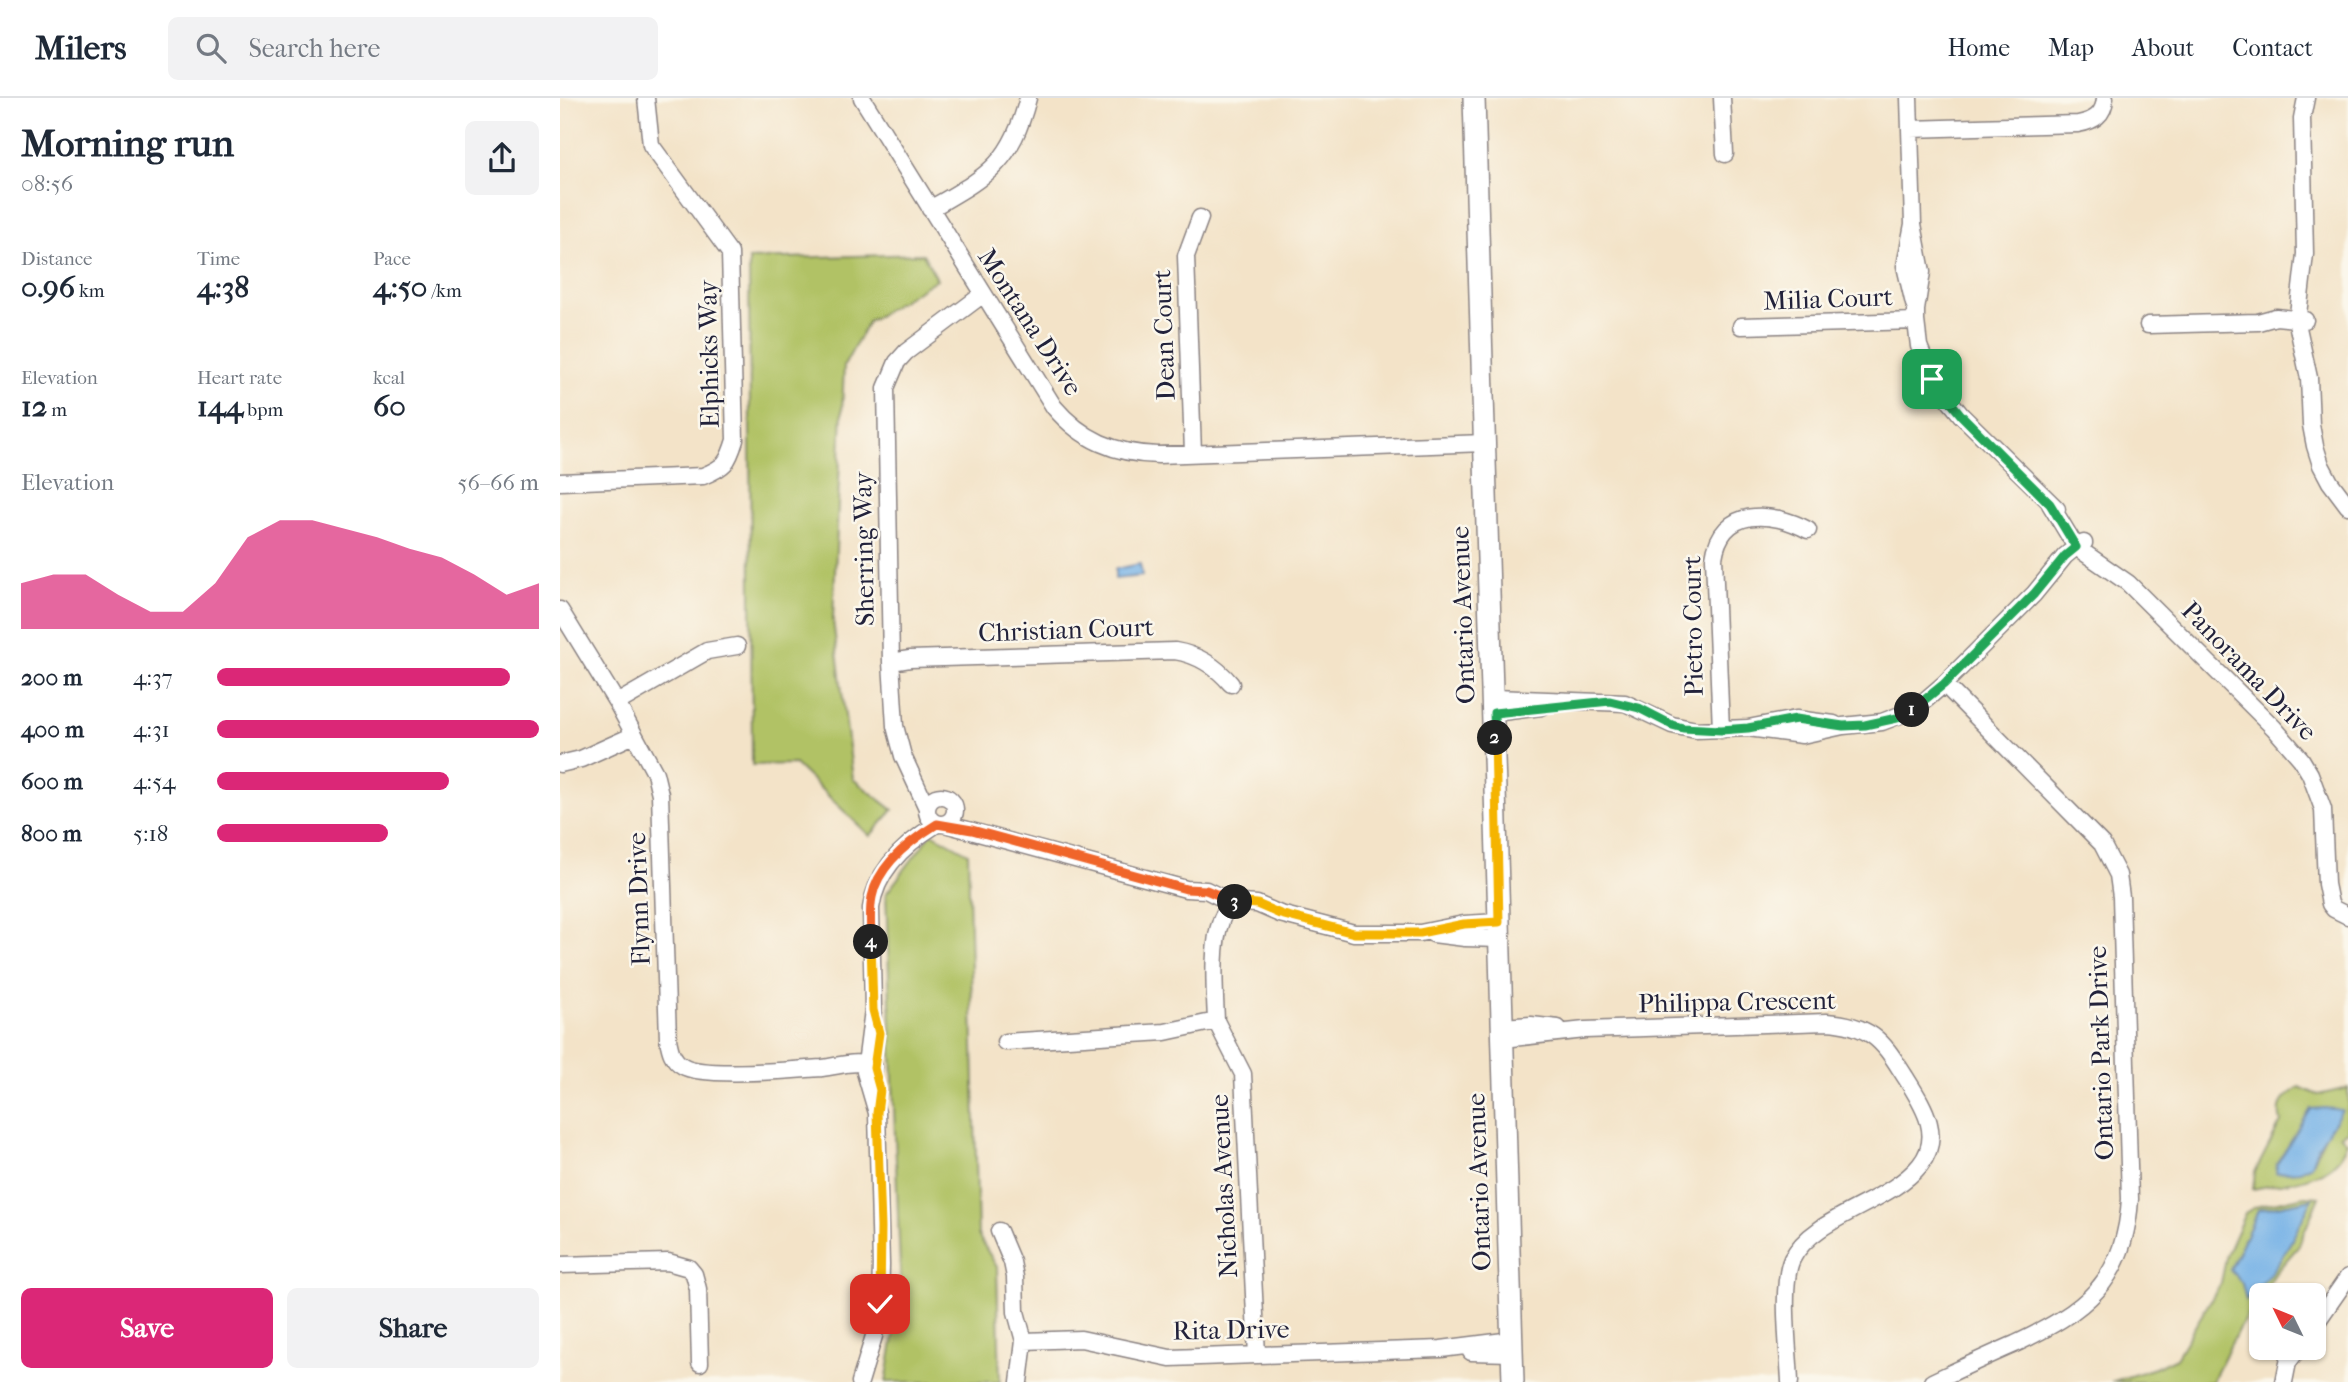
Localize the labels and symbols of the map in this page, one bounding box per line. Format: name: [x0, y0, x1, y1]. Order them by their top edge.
street label: Montana Drive: [971, 243, 1089, 401]
street label: Dean Court: [1146, 268, 1182, 401]
street label: Elphicks Way: [692, 279, 726, 428]
street label: Milia Court: [1763, 281, 1894, 317]
pin: [1902, 349, 1962, 409]
street label: Sherring Way: [847, 470, 881, 626]
street label: Ontario Avenue: [1444, 525, 1482, 704]
street label: Pietro Court: [1676, 555, 1710, 697]
street label: Panorama Drive: [2175, 595, 2323, 747]
street label: Christian Court: [978, 611, 1155, 649]
pin: 1: [1894, 692, 1930, 728]
pin: 2: [1478, 720, 1513, 756]
street label: Flynn Drive: [621, 831, 657, 966]
pin: 3: [1218, 884, 1252, 920]
pin: 4: [854, 924, 888, 960]
street label: Ontario Park Drive: [2082, 945, 2120, 1161]
street label: Philippa Crescent: [1638, 985, 1837, 1019]
street label: Ontario Avenue: [1460, 1092, 1498, 1271]
street label: Nicholas Avenue: [1204, 1093, 1244, 1279]
pin: [850, 1274, 910, 1334]
north arrow: [2249, 1283, 2326, 1360]
street label: Rita Drive: [1172, 1313, 1290, 1347]

